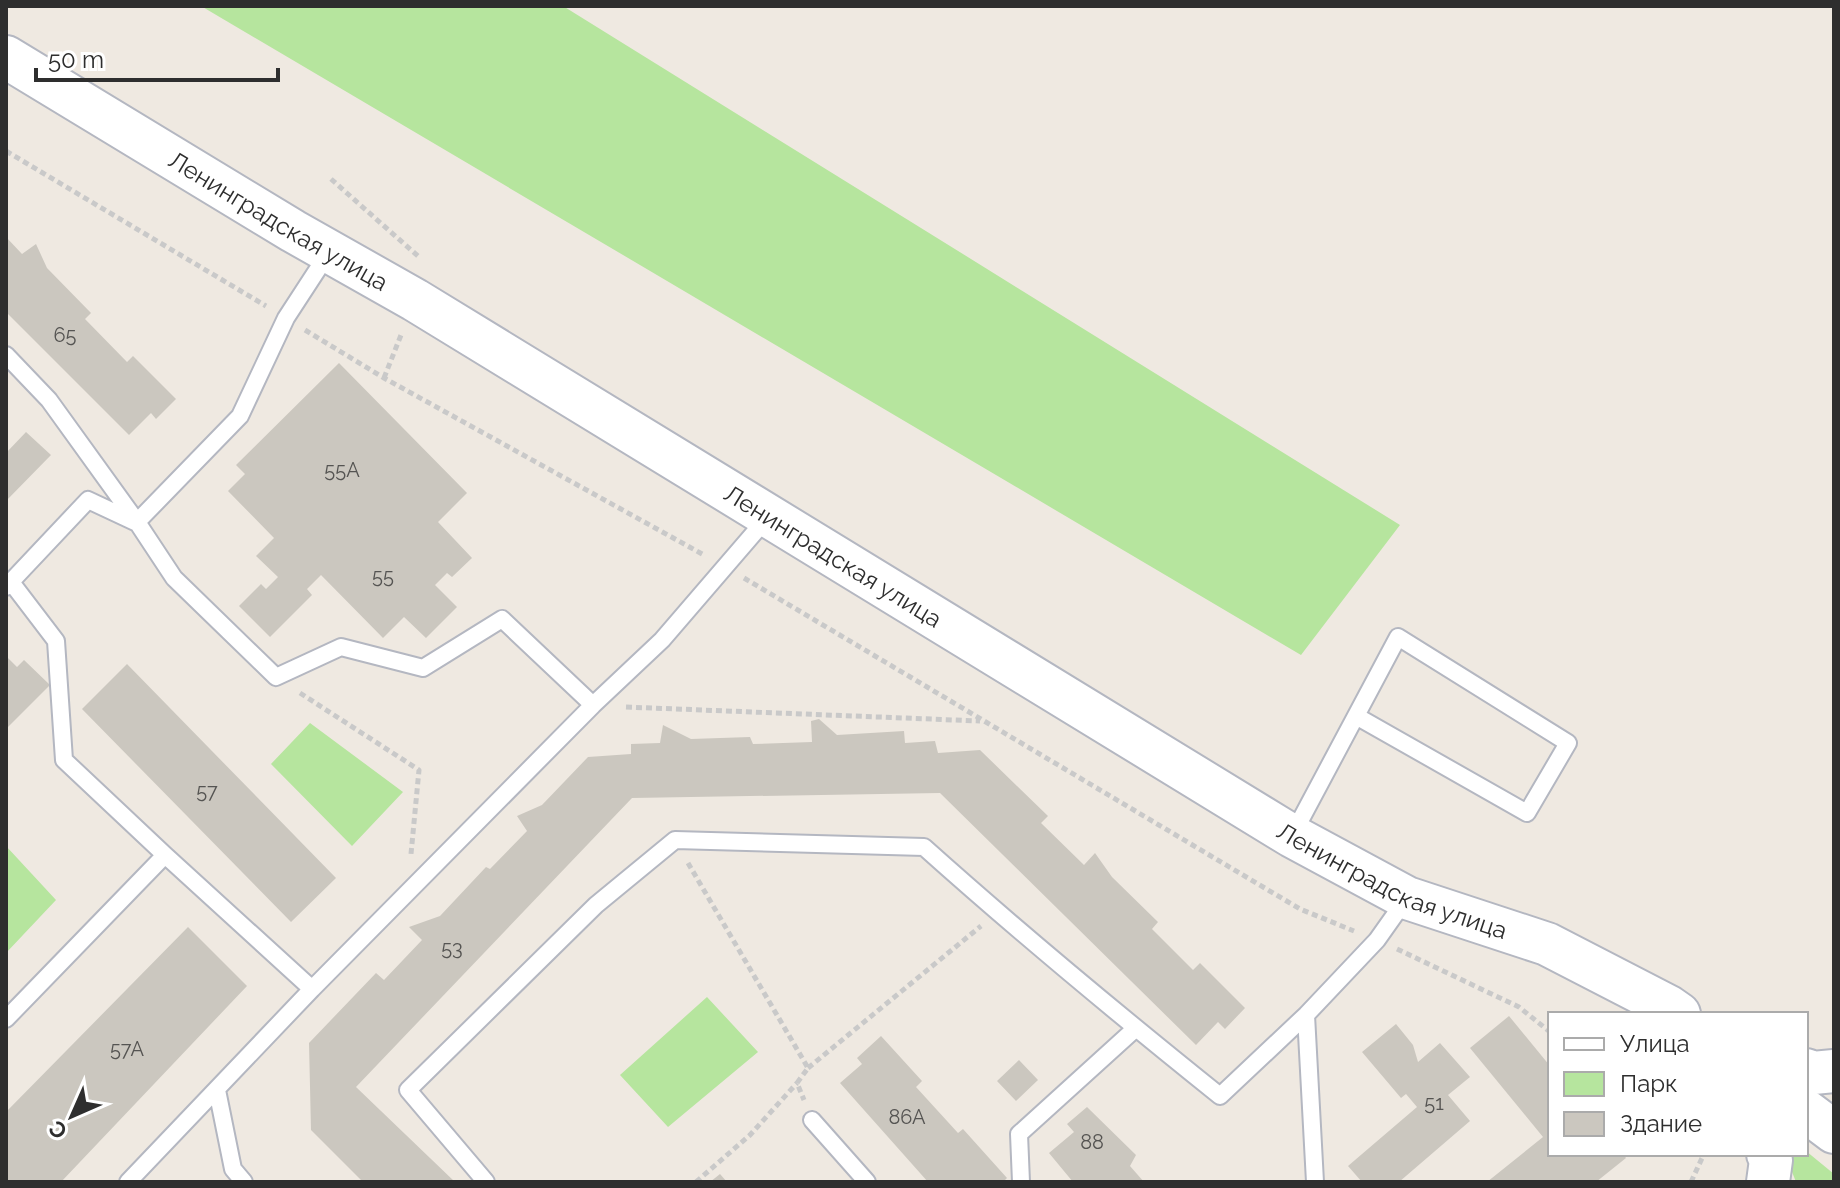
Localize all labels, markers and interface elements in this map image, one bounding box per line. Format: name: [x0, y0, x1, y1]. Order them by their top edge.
scale bar: [36, 32, 278, 82]
text: 50 m: [48, 45, 104, 74]
street label: Ленинградская улица: [164, 145, 394, 296]
house number: 65: [54, 323, 77, 347]
house number: 55А: [324, 458, 360, 482]
street label: Ленинградская улица: [719, 478, 947, 633]
house number: 55: [372, 564, 394, 588]
house number: 57: [196, 779, 218, 803]
street label: Ленинградская улица: [1272, 816, 1511, 944]
house number: 53: [441, 936, 463, 960]
legend: [1548, 1012, 1808, 1156]
text: Улица: [1620, 1029, 1690, 1058]
house number: 57А: [110, 1037, 145, 1061]
text: Парк: [1620, 1069, 1678, 1098]
north arrow: [32, 1076, 112, 1156]
house number: 51: [1424, 1091, 1444, 1115]
house number: 86А: [888, 1105, 926, 1129]
text: Здание: [1620, 1109, 1702, 1138]
text: С: [43, 1116, 72, 1145]
house number: 88: [1080, 1130, 1104, 1154]

